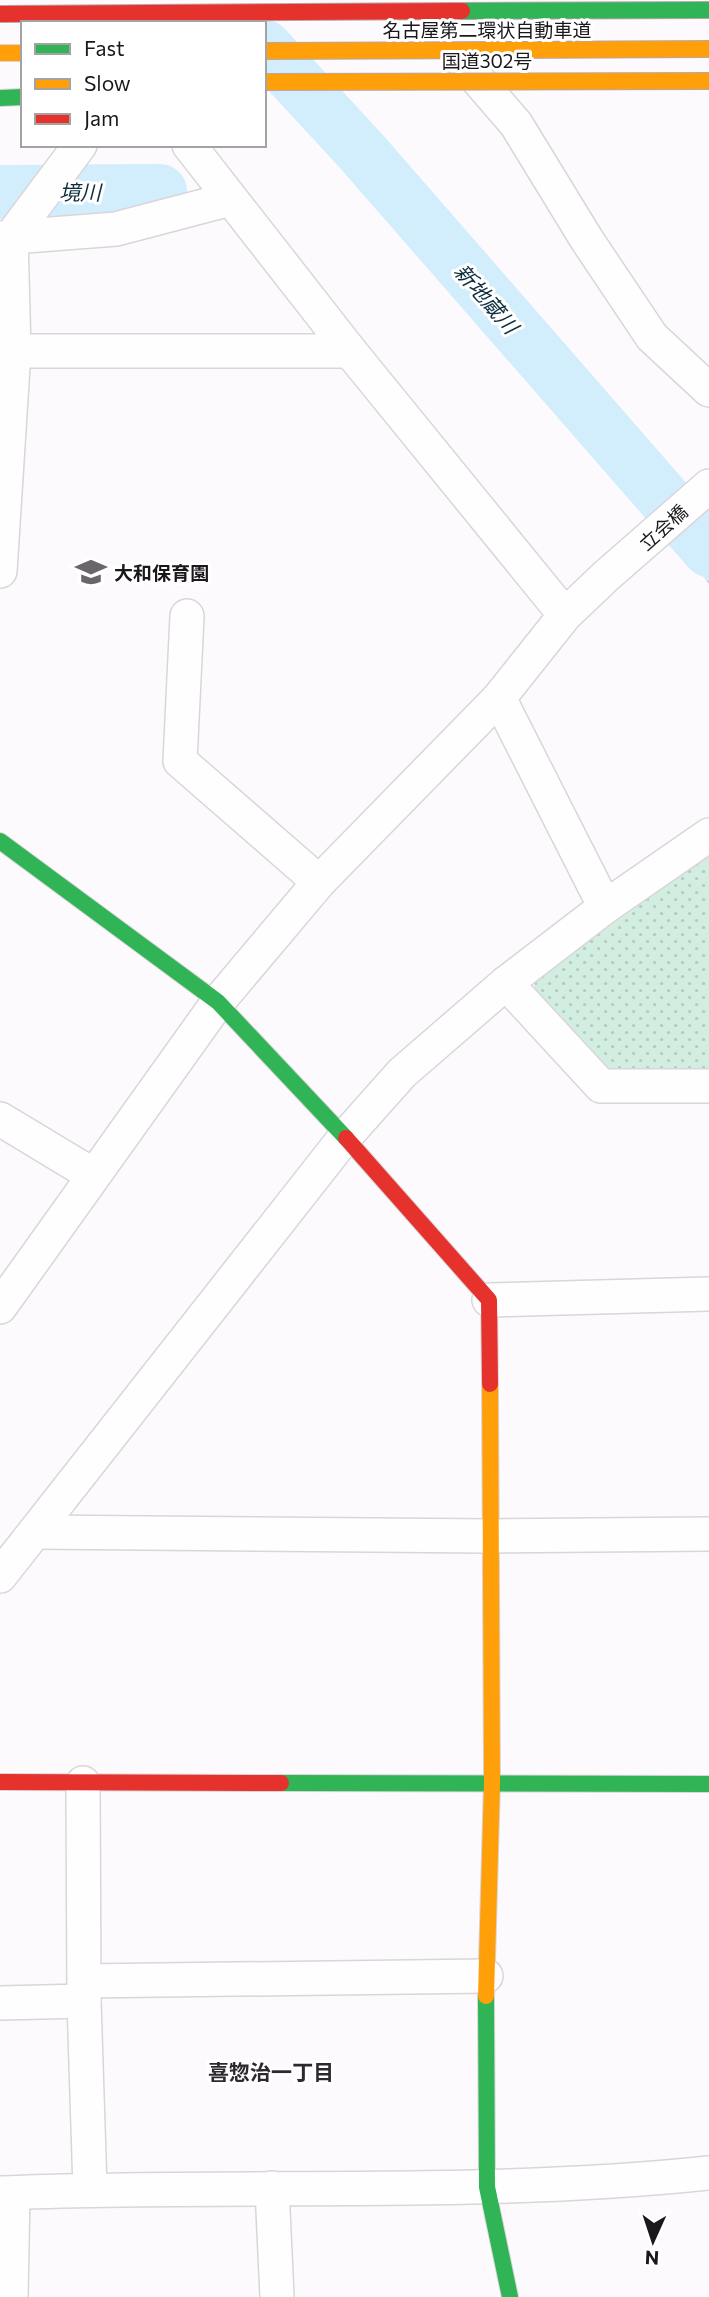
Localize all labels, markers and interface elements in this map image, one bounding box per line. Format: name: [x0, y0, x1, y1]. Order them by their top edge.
street label: 名古屋第二環状自動車道: [382, 18, 592, 41]
legend: [21, 21, 266, 147]
text: Fast: [84, 35, 125, 60]
street label: 国道302号: [442, 49, 532, 72]
text: Slow: [84, 70, 131, 95]
text: Jam: [84, 105, 119, 130]
water label: 境川: [59, 179, 103, 204]
water label: 新地蔵川: [450, 258, 525, 339]
street label: 立会橋: [634, 499, 692, 555]
school or university icon: 大和保育園: [74, 555, 108, 589]
place label: 大和保育園: [114, 561, 209, 584]
district label: 喜惣治一丁目: [208, 2059, 334, 2084]
north arrow: [618, 2206, 688, 2276]
text: N: [644, 2247, 660, 2270]

